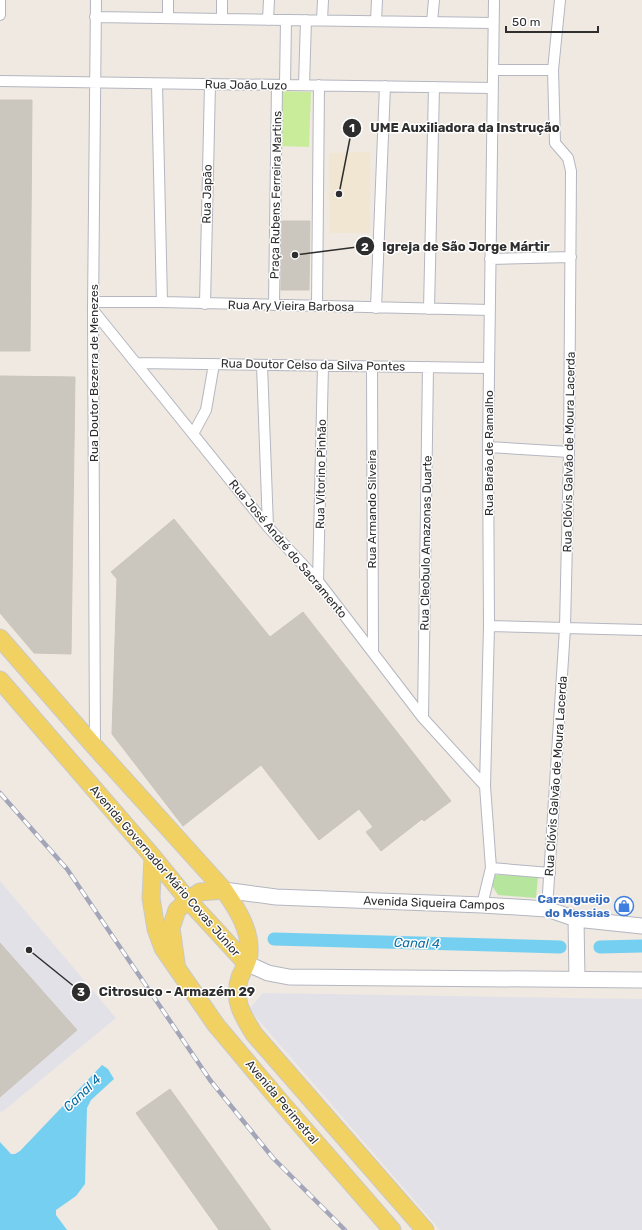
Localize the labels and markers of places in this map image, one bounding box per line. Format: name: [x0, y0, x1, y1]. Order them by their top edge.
callout: UME Auxiliadora da Instrução: [342, 115, 567, 140]
callout: Igreja de São Jorge Mártir: [355, 234, 558, 259]
place label: Carangueijo do Messias: [538, 892, 610, 920]
shop icon: Carangueijo do Messias: [613, 895, 635, 917]
callout: Citrosuco - Armazém 29: [71, 979, 263, 1004]

